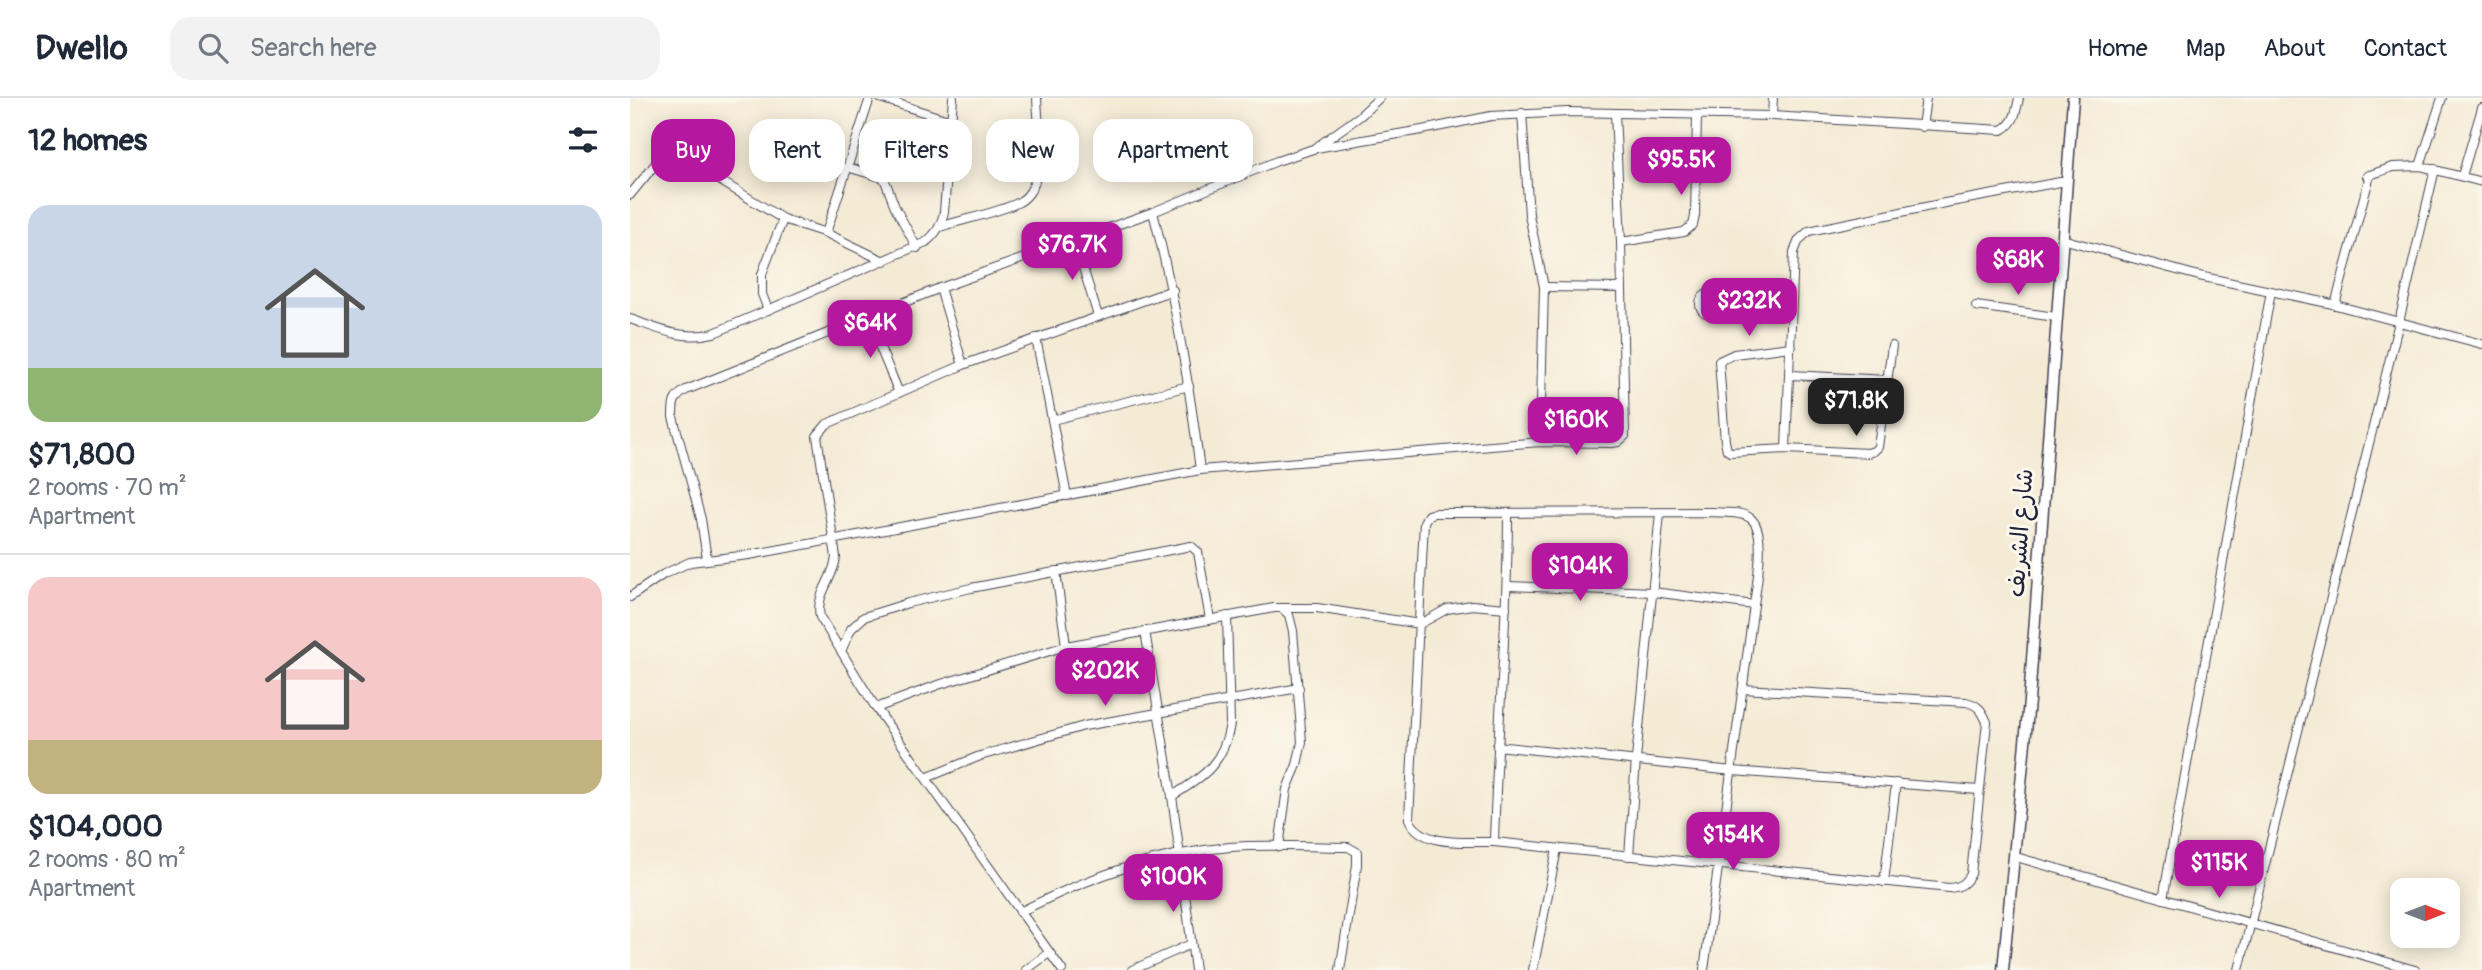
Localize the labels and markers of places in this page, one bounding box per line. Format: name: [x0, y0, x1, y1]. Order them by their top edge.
pin: $95.5K: [1624, 138, 1738, 197]
pin: $76.7K: [1015, 222, 1129, 282]
pin: $68K: [1977, 238, 2059, 297]
pin: $232K: [1700, 278, 1798, 338]
pin: $64K: [829, 300, 911, 360]
pin: $71.8K: [1799, 378, 1913, 438]
pin: $160K: [1527, 398, 1625, 457]
pin: $104K: [1531, 544, 1629, 603]
pin: $202K: [1056, 648, 1154, 708]
pin: $154K: [1684, 812, 1782, 872]
pin: $115K: [2170, 840, 2268, 900]
pin: $100K: [1124, 854, 1222, 914]

